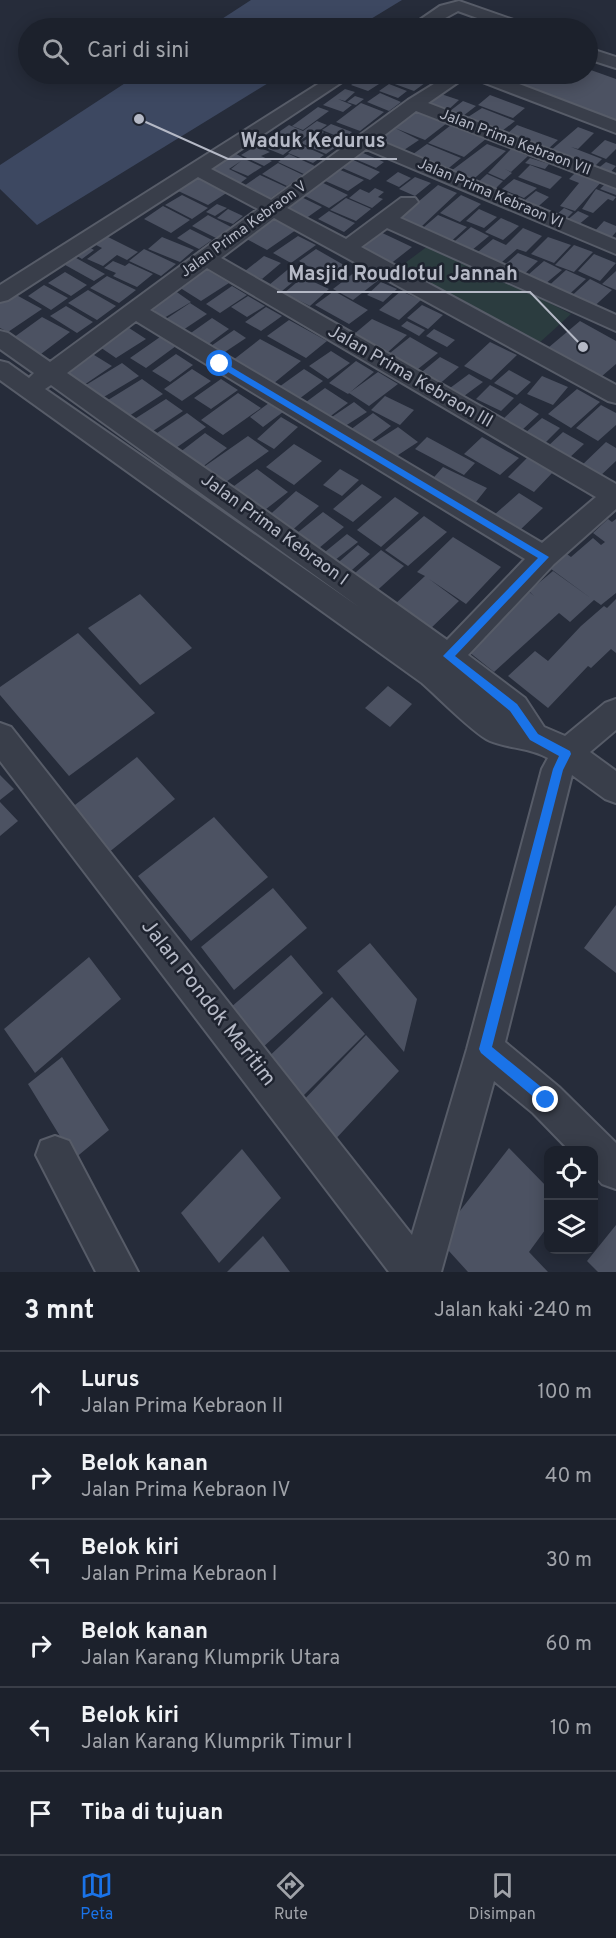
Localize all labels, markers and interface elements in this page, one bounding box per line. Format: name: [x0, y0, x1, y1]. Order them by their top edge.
search box: [18, 18, 598, 84]
icon: search: [39, 35, 72, 68]
text: Cari di sini: [87, 38, 189, 65]
street label: Jalan Prima Kebraon VII: [437, 105, 593, 181]
callout: Waduk Kedurus: [228, 121, 397, 159]
text: Waduk Kedurus: [240, 129, 386, 155]
street label: Jalan Prima Kebraon VI: [414, 155, 566, 233]
street label: Jalan Prima Kebraon V: [177, 177, 311, 282]
callout: Masjid Roudlotul Jannah: [277, 254, 530, 292]
text: Masjid Roudlotul Jannah: [288, 262, 518, 288]
street label: Jalan Prima Kebraon III: [323, 320, 497, 434]
route start: [206, 350, 232, 376]
street label: Jalan Prima Kebraon I: [196, 469, 352, 591]
street label: Jalan Pondok Maritim: [134, 914, 282, 1092]
route end: [532, 1086, 558, 1112]
map controls: [544, 1146, 598, 1254]
button: locate: [544, 1146, 598, 1200]
button: layers: [544, 1200, 598, 1254]
text: 3 mnt: [24, 1295, 94, 1328]
text: Jalan kaki · 240 m: [434, 1298, 592, 1324]
text: Lurus: [81, 1367, 140, 1394]
icon: ahead: [24, 1377, 57, 1410]
text: 100 m: [537, 1380, 592, 1406]
text: Jalan Prima Kebraon II: [81, 1394, 283, 1420]
text: Belok kanan: [81, 1451, 208, 1478]
icon: right: [24, 1461, 57, 1494]
text: 40 m: [545, 1464, 592, 1490]
text: Jalan Prima Kebraon IV: [81, 1478, 291, 1504]
text: Belok kiri: [81, 1535, 179, 1562]
icon: left: [24, 1545, 57, 1578]
text: 30 m: [546, 1548, 592, 1574]
text: Jalan Prima Kebraon I: [81, 1562, 278, 1588]
text: Belok kanan: [81, 1619, 208, 1646]
icon: right: [24, 1629, 57, 1662]
text: 60 m: [546, 1632, 592, 1658]
text: Jalan Karang Klumprik Utara: [81, 1646, 340, 1672]
text: Belok kiri: [81, 1703, 179, 1730]
icon: left: [24, 1713, 57, 1746]
text: 10 m: [550, 1716, 592, 1742]
text: Jalan Karang Klumprik Timur I: [81, 1730, 353, 1756]
icon: arrive: [24, 1797, 57, 1830]
text: Tiba di tujuan: [81, 1800, 223, 1827]
tab: Peta: [80, 1869, 113, 1925]
tab: Rute: [274, 1869, 308, 1925]
tab: Disimpan: [468, 1869, 536, 1925]

